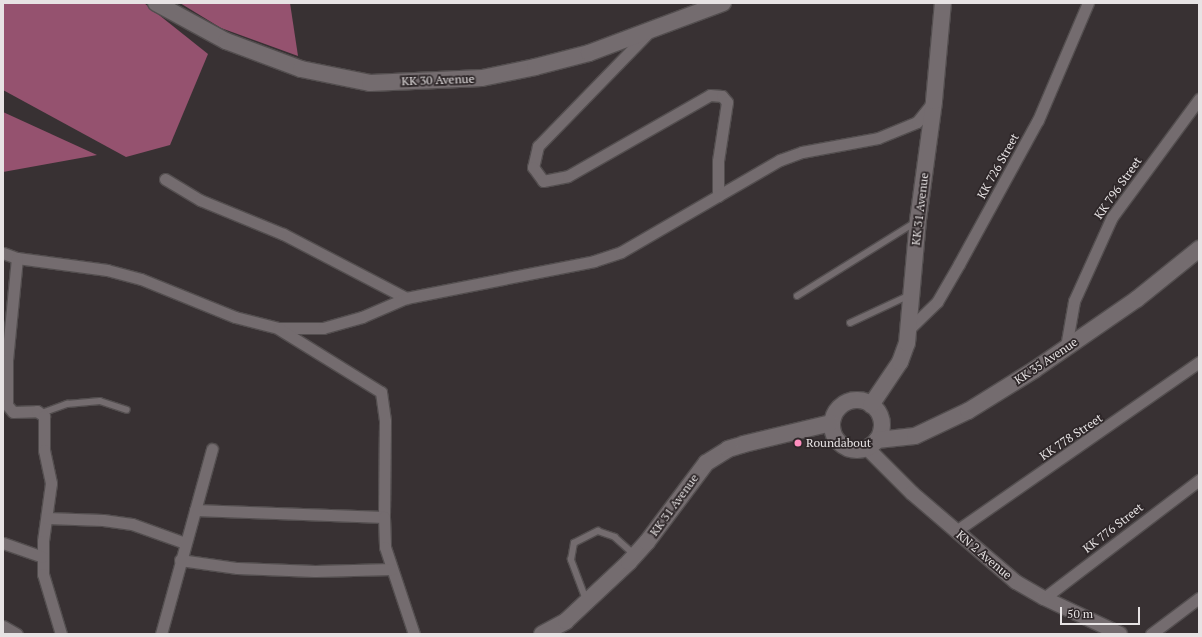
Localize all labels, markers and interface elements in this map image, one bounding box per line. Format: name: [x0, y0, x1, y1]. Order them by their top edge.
street label: KK 30 Avenue: [401, 72, 475, 88]
street label: KK 726 Street: [974, 131, 1022, 201]
street label: KK 796 Street: [1091, 154, 1145, 222]
street label: KK 31 Avenue: [908, 172, 932, 246]
street label: KK 35 Avenue: [1012, 335, 1080, 387]
street label: KK 778 Street: [1037, 411, 1105, 463]
place label: Roundabout: [806, 436, 871, 450]
marker: Roundabout: [793, 438, 803, 448]
street label: KK 31 Avenue: [647, 471, 701, 539]
street label: KK 776 Street: [1080, 500, 1146, 556]
street label: KN 2 Avenue: [953, 528, 1015, 582]
scale bar: [1062, 599, 1142, 625]
text: 50 m: [1067, 606, 1093, 621]

